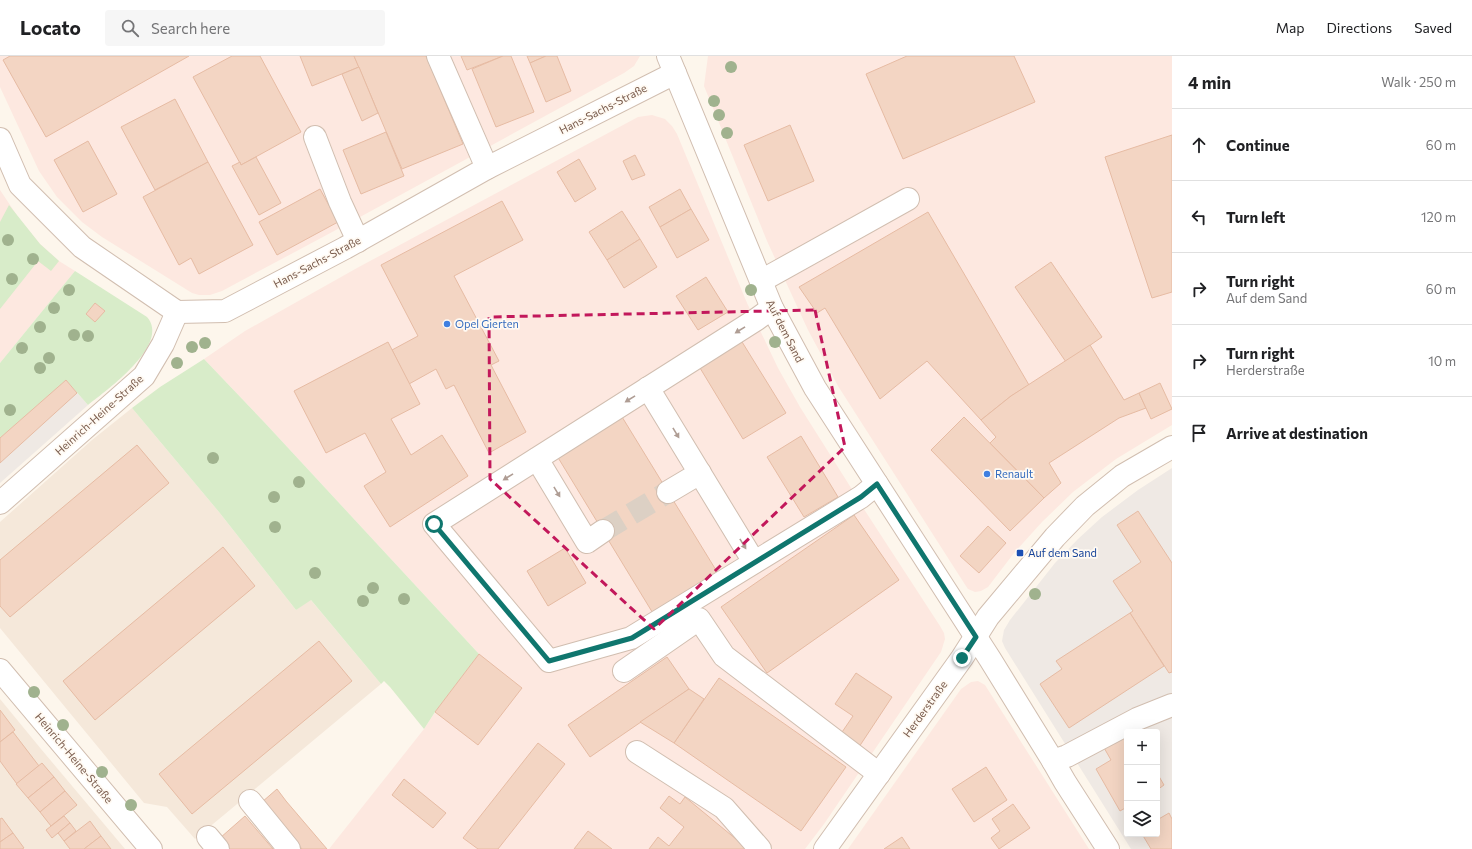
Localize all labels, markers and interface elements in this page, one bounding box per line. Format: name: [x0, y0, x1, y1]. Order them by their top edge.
search box: [105, 10, 385, 46]
text: Locato: [20, 16, 81, 39]
icon: search: [119, 17, 141, 39]
text: Search here: [151, 19, 230, 37]
text: Map: [1276, 19, 1305, 36]
text: Directions: [1327, 19, 1392, 36]
text: Saved: [1414, 19, 1452, 36]
text: 4 min: [1188, 72, 1231, 93]
text: Walk · 250 m: [1381, 74, 1456, 90]
street label: Hans-Sachs-Straße: [557, 81, 649, 136]
icon: ahead: [1188, 134, 1210, 156]
text: Continue: [1226, 136, 1290, 154]
text: 60 m: [1426, 137, 1456, 153]
icon: left: [1188, 206, 1210, 228]
text: Turn left: [1226, 208, 1285, 226]
text: 120 m: [1421, 209, 1456, 225]
street label: Hans-Sachs-Straße: [271, 233, 363, 290]
text: Turn right: [1226, 272, 1295, 290]
icon: right: [1188, 278, 1210, 300]
text: 60 m: [1426, 281, 1456, 297]
text: Auf dem Sand: [1226, 290, 1307, 306]
street label: Auf dem Sand: [764, 297, 807, 364]
place label: Opel Gierten: [455, 317, 519, 330]
marker: Opel Gierten: [442, 319, 452, 329]
one-way arrow: [735, 326, 745, 334]
text: Turn right: [1226, 344, 1295, 362]
icon: right: [1188, 350, 1210, 372]
text: 10 m: [1428, 353, 1456, 369]
text: Herderstraße: [1226, 362, 1305, 378]
street label: Heinrich-Heine-Straße: [52, 372, 145, 458]
one-way arrow: [624, 396, 636, 403]
icon: arrive: [1188, 422, 1210, 444]
text: Arrive at destination: [1226, 424, 1368, 442]
one-way arrow: [672, 427, 679, 439]
place label: Renault: [995, 467, 1034, 480]
marker: Renault: [982, 469, 992, 479]
one-way arrow: [502, 473, 514, 480]
one-way arrow: [553, 486, 560, 498]
route start: [425, 515, 443, 533]
one-way arrow: [739, 539, 747, 549]
place label: Auf dem Sand: [1028, 546, 1097, 559]
marker: Auf dem Sand: [1015, 548, 1025, 558]
route end: [953, 649, 971, 667]
street label: Herderstraße: [900, 678, 950, 739]
street label: Heinrich-Heine-Straße: [33, 710, 116, 806]
map controls: [1124, 729, 1160, 837]
button: +: [1124, 729, 1160, 765]
button: −: [1124, 765, 1160, 801]
button: layers: [1124, 801, 1160, 837]

